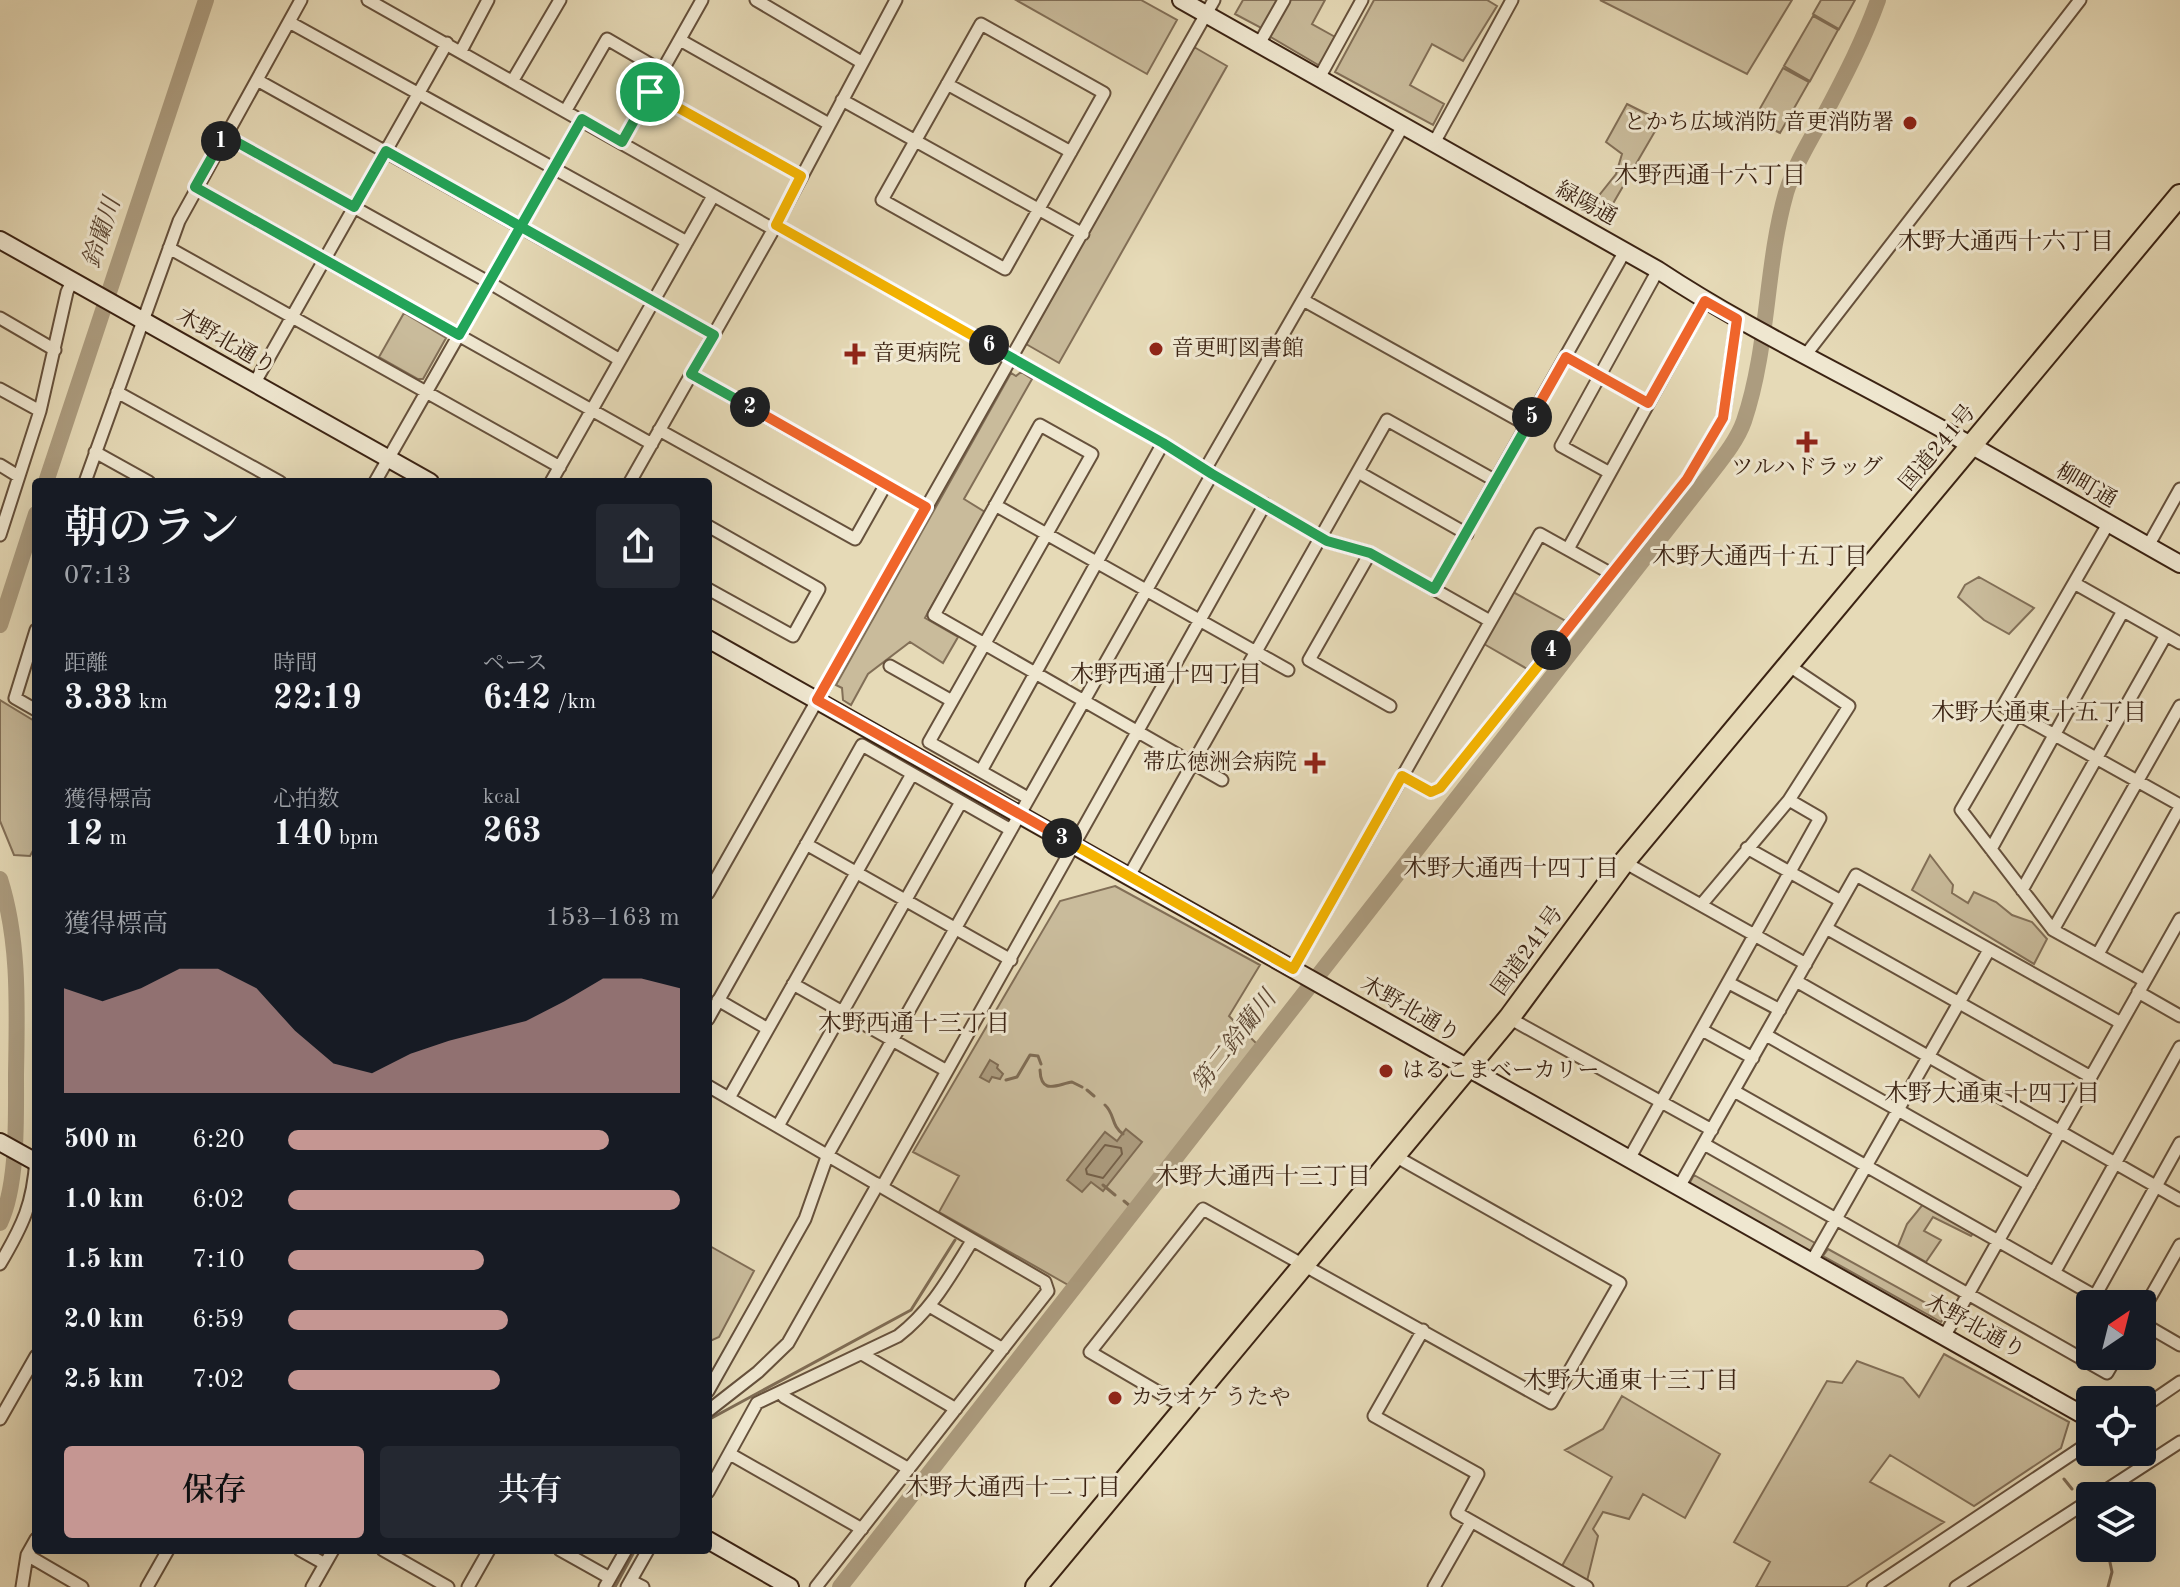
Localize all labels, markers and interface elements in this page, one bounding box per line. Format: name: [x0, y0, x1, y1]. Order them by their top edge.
pin: [616, 58, 684, 126]
icon: arrive: [628, 70, 672, 114]
place label: とかち広域消防 音更消防署: [1624, 110, 1894, 134]
marker: とかち広域消防 音更消防署: [1901, 114, 1919, 132]
pin: 1: [201, 121, 241, 161]
text: 1: [215, 130, 227, 152]
district label: 木野西通十六丁目: [1614, 162, 1806, 189]
street label: 緑陽通: [1552, 177, 1621, 230]
water label: 鈴蘭川: [78, 191, 126, 271]
district label: 木野大通西十六丁目: [1898, 228, 2114, 255]
street label: 木野北通り: [173, 303, 280, 379]
pin: 6: [969, 325, 1009, 365]
text: 6: [983, 334, 995, 356]
place label: 音更町図書館: [1172, 336, 1304, 360]
marker: 音更町図書館: [1147, 340, 1165, 358]
place label: 音更病院: [873, 341, 961, 365]
marker: 音更病院: [844, 343, 866, 365]
pin: 2: [730, 387, 770, 427]
text: 2: [744, 396, 756, 418]
pin: 5: [1512, 397, 1552, 437]
street label: 国道241号: [1895, 400, 1980, 495]
text: 5: [1526, 406, 1538, 428]
marker: ツルハドラッグ: [1798, 433, 1816, 451]
place label: ツルハドラッグ: [1731, 456, 1883, 479]
street label: 柳町通: [2052, 458, 2121, 512]
button: share: [596, 504, 680, 588]
text: 朝のラン: [64, 508, 240, 552]
district label: 木野大通西十五丁目: [1652, 543, 1868, 570]
text: 07:13: [64, 563, 132, 589]
pin: 4: [1531, 630, 1571, 670]
text: 4: [1545, 639, 1557, 661]
text: 距離: [64, 653, 108, 675]
text: 時間: [273, 653, 317, 675]
text: ペース: [483, 653, 548, 675]
district label: 木野西通十四丁目: [1070, 661, 1262, 688]
text: 3.33: [64, 682, 133, 716]
text: 22:19: [273, 682, 362, 716]
text: 6:42: [483, 682, 551, 716]
text: km: [133, 691, 168, 713]
text: /km: [551, 691, 596, 713]
district label: 木野大通東十五丁目: [1931, 699, 2147, 726]
place label: 帯広徳洲会病院: [1143, 750, 1297, 774]
marker: 帯広徳洲会病院: [1304, 752, 1326, 774]
text: kcal: [483, 786, 521, 808]
text: 獲得標高: [64, 789, 152, 811]
text: 心拍数: [273, 789, 339, 811]
text: 263: [483, 815, 542, 849]
text: 12: [64, 818, 103, 852]
text: 140: [273, 818, 333, 852]
pin: 3: [1042, 818, 1082, 858]
text: m: [103, 827, 127, 849]
text: bpm: [333, 827, 379, 849]
text: 3: [1056, 827, 1068, 849]
district label: 木野大通西十四丁目: [1403, 855, 1619, 882]
street label: 国道241号: [1487, 901, 1568, 1000]
text: 153–163 m: [545, 905, 680, 931]
text: 獲得標高: [64, 912, 168, 938]
street label: 木野北通り: [1357, 971, 1464, 1047]
water label: 第二鈴蘭川: [1186, 983, 1283, 1097]
district label: 木野西通十三丁目: [818, 1010, 1010, 1037]
place label: はるこまベーカリー: [1402, 1060, 1600, 1082]
marker: はるこまベーカリー: [1377, 1062, 1395, 1080]
district label: 木野大通東十四丁目: [1884, 1080, 2100, 1107]
text: 500 m: [64, 1127, 137, 1153]
text: 6:20: [192, 1127, 245, 1153]
district label: 木野大通西十三丁目: [1155, 1163, 1371, 1190]
text: 1.0 km: [64, 1187, 144, 1213]
text: 6:02: [192, 1187, 245, 1213]
text: 1.5 km: [64, 1247, 144, 1273]
text: 7:10: [192, 1247, 245, 1273]
street label: 木野北通り: [1922, 1289, 2029, 1363]
north arrow: [2076, 1290, 2156, 1370]
map controls: [2076, 1290, 2156, 1562]
text: 2.0 km: [64, 1307, 144, 1333]
text: 6:59: [192, 1307, 245, 1333]
text: 2.5 km: [64, 1367, 144, 1393]
text: 7:02: [192, 1367, 245, 1393]
district label: 木野大通東十三丁目: [1523, 1367, 1739, 1394]
place label: カラオケ うたや: [1131, 1386, 1291, 1409]
button: locate: [2076, 1386, 2156, 1466]
marker: カラオケ うたや: [1106, 1389, 1124, 1407]
button: 保存: [64, 1446, 364, 1538]
button: 共有: [380, 1446, 680, 1538]
district label: 木野大通西十二丁目: [905, 1474, 1121, 1501]
button: layers: [2076, 1482, 2156, 1562]

